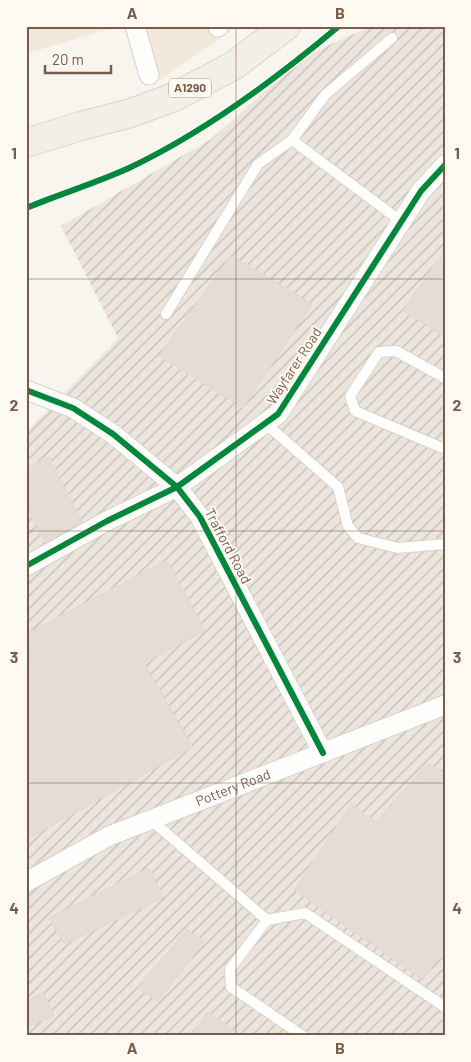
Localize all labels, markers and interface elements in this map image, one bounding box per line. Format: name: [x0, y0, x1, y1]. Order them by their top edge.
text: A: [127, 3, 138, 22]
text: B: [335, 3, 345, 22]
scale bar: [45, 42, 111, 74]
text: 20 m: [52, 50, 84, 68]
road number: A1290: [169, 78, 211, 98]
text: 1: [11, 143, 17, 162]
text: 1: [454, 143, 460, 162]
street label: Wayfarer Road: [262, 324, 325, 407]
text: 2: [10, 395, 19, 414]
text: 2: [453, 395, 462, 414]
street label: Trafford Road: [202, 505, 255, 586]
text: 3: [10, 647, 18, 666]
text: 3: [453, 647, 461, 666]
street label: Pottery Road: [193, 765, 273, 809]
text: 4: [9, 898, 19, 917]
text: 4: [452, 898, 462, 917]
text: A: [127, 1038, 138, 1057]
text: B: [335, 1038, 345, 1057]

